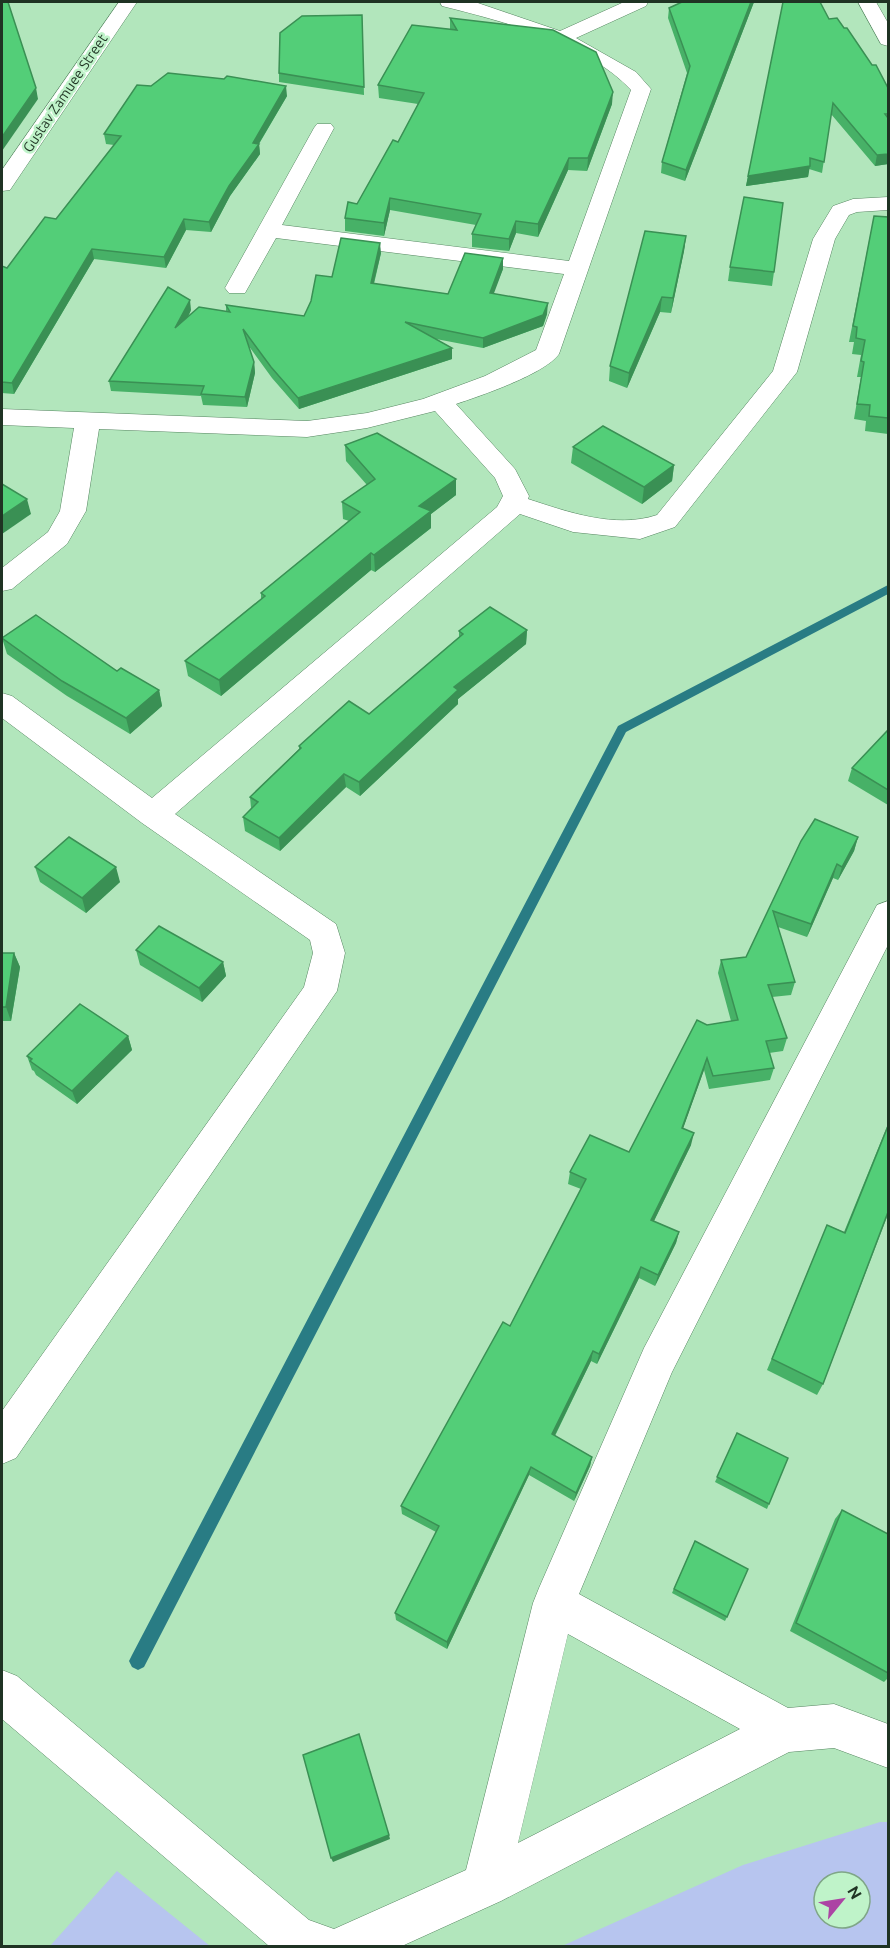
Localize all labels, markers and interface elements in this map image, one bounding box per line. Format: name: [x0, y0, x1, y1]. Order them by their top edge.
street label: Gustav Zamuee Street: [19, 30, 111, 155]
north arrow: [812, 1870, 872, 1930]
text: N: [844, 1883, 866, 1902]

